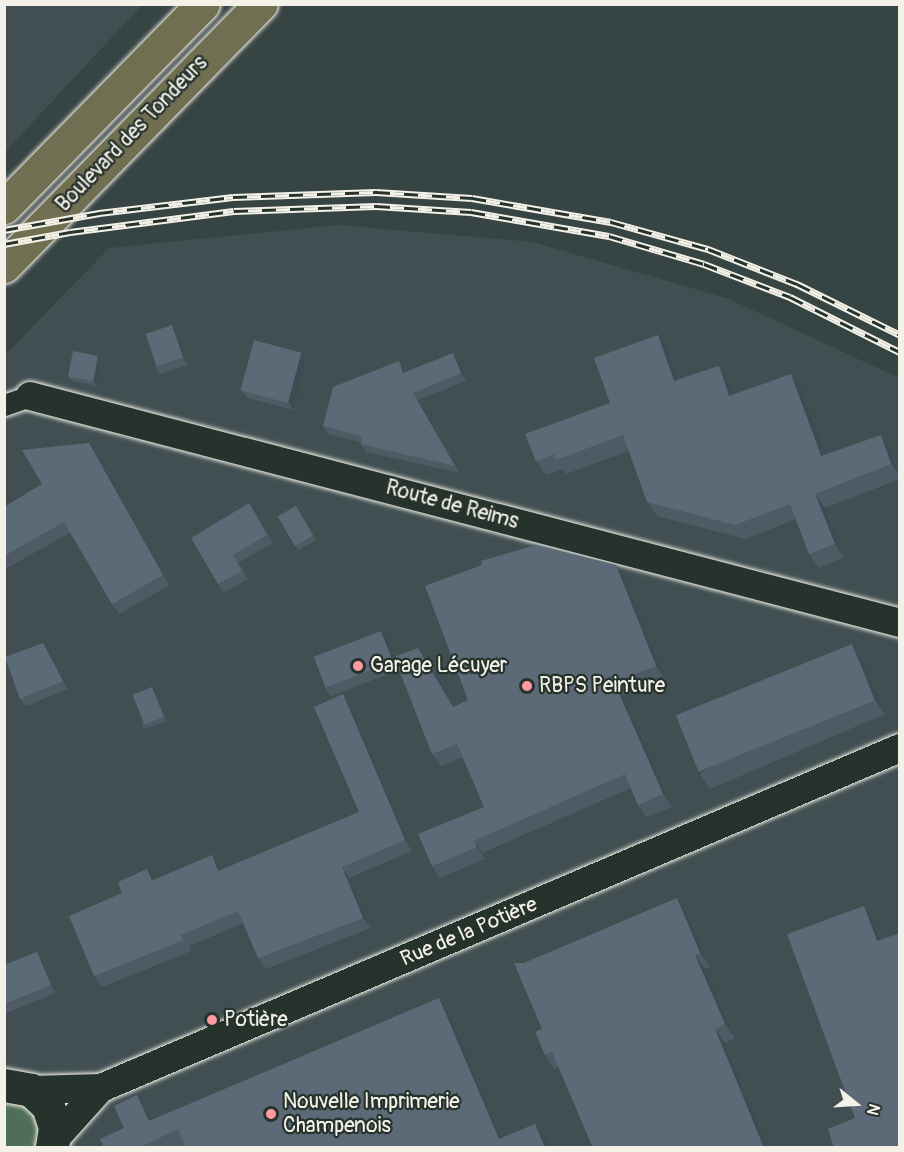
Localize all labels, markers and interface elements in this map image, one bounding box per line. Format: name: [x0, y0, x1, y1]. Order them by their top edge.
street label: Boulevard des Tondeurs: [51, 51, 213, 217]
street label: Route de Reims: [383, 475, 521, 535]
place label: Garage Lécuyer: [370, 653, 507, 679]
marker: Garage Lécuyer: [351, 659, 365, 673]
place label: RBPS Peinture: [539, 673, 665, 699]
marker: RBPS Peinture: [520, 679, 534, 693]
street label: Rue de la Potière: [397, 892, 541, 972]
place label: Potière: [224, 1007, 288, 1033]
marker: Potière: [205, 1013, 219, 1027]
north arrow: [826, 1074, 886, 1134]
place label: Nouvelle Imprimerie Champenois: [283, 1089, 460, 1139]
text: N: [862, 1101, 884, 1118]
marker: Nouvelle Imprimerie Champenois: [264, 1107, 278, 1121]

